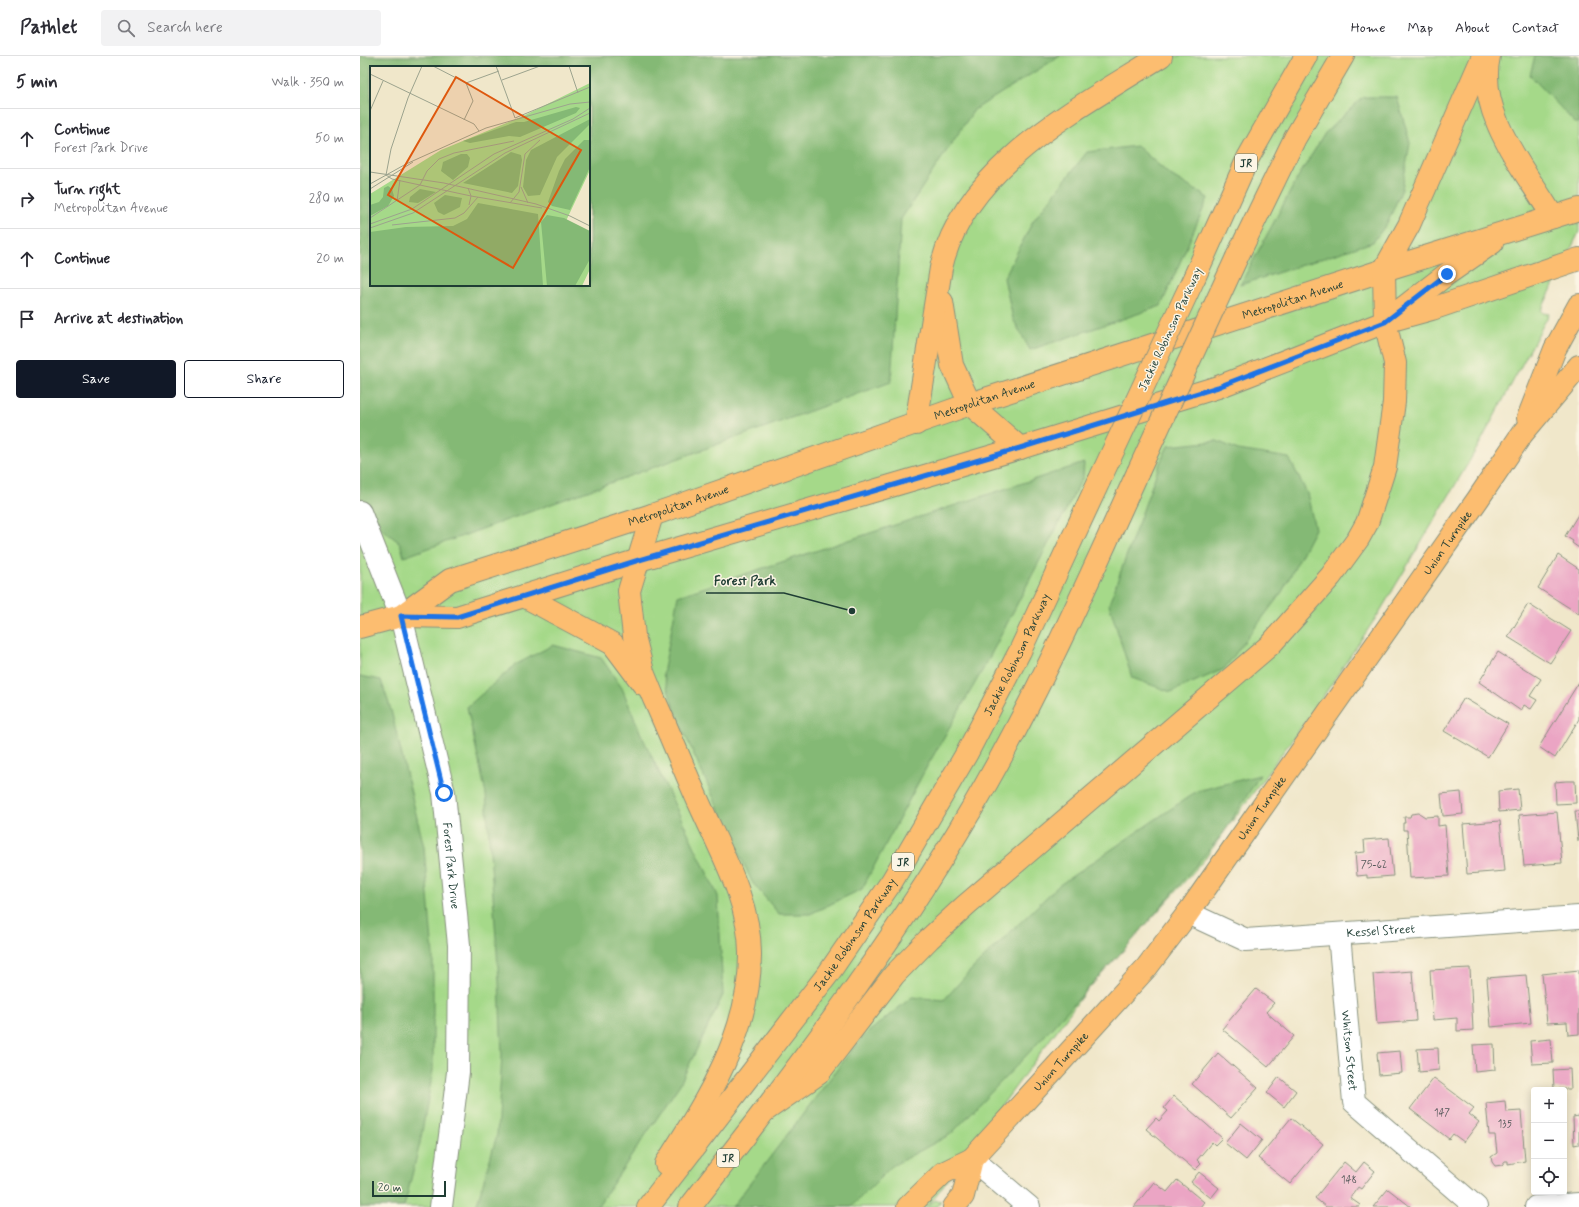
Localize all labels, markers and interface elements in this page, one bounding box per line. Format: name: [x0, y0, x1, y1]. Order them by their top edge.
search box: [101, 10, 381, 46]
text: Pathlet: [20, 15, 77, 40]
icon: search: [115, 17, 137, 39]
text: Search here: [147, 18, 223, 38]
text: Home: [1351, 19, 1385, 37]
text: Map: [1407, 19, 1433, 37]
text: About: [1455, 19, 1490, 37]
text: Contact: [1512, 19, 1559, 37]
inset map: [370, 66, 590, 286]
text: 5 min: [16, 71, 58, 93]
text: Walk · 350 m: [271, 74, 344, 91]
text: Continue: [54, 120, 110, 140]
icon: ahead: [16, 128, 38, 150]
text: 50 m: [315, 130, 344, 147]
text: Forest Park Drive: [54, 140, 148, 157]
road number: JR: [1235, 154, 1257, 172]
text: Turn right: [54, 180, 121, 200]
icon: right: [16, 188, 38, 210]
text: 280 m: [309, 190, 344, 207]
text: Metropolitan Avenue: [54, 200, 168, 217]
icon: ahead: [16, 248, 38, 270]
text: Continue: [54, 249, 110, 269]
text: 20 m: [316, 250, 344, 267]
street label: Jackie Robinson Parkway: [1135, 265, 1207, 394]
route end: [1438, 265, 1456, 283]
street label: Metropolitan Avenue: [1240, 277, 1346, 324]
icon: arrive: [16, 308, 38, 330]
text: Arrive at destination: [54, 309, 183, 329]
button: Save: [16, 360, 176, 398]
button: Share: [184, 360, 344, 398]
street label: Metropolitan Avenue: [932, 376, 1037, 425]
street label: Metropolitan Avenue: [626, 482, 731, 531]
street label: Union Turnpike: [1420, 507, 1477, 579]
callout: Forest Park: [706, 568, 784, 593]
text: Forest Park: [714, 573, 777, 590]
street label: Jackie Robinson Parkway: [981, 591, 1055, 719]
street label: Union Turnpike: [1234, 773, 1291, 844]
route start: [435, 784, 453, 802]
street label: Forest Park Drive: [438, 822, 462, 910]
road number: JR: [892, 853, 914, 871]
house number: 75-62: [1361, 859, 1387, 872]
street label: Jackie Robinson Parkway: [810, 875, 901, 995]
street label: Kessel Street: [1346, 921, 1416, 942]
street label: Whitson Street: [1337, 1010, 1360, 1092]
street label: Union Turnpike: [1030, 1029, 1093, 1095]
map controls: [1531, 1087, 1567, 1195]
button: +: [1531, 1087, 1567, 1123]
house number: 147: [1434, 1107, 1450, 1120]
house number: 135: [1498, 1118, 1513, 1131]
button: −: [1531, 1123, 1567, 1159]
road number: JR: [717, 1149, 739, 1167]
button: locate: [1531, 1159, 1567, 1195]
house number: 148: [1341, 1174, 1357, 1187]
scale bar: [372, 1179, 446, 1198]
text: 20 m: [378, 1181, 401, 1195]

